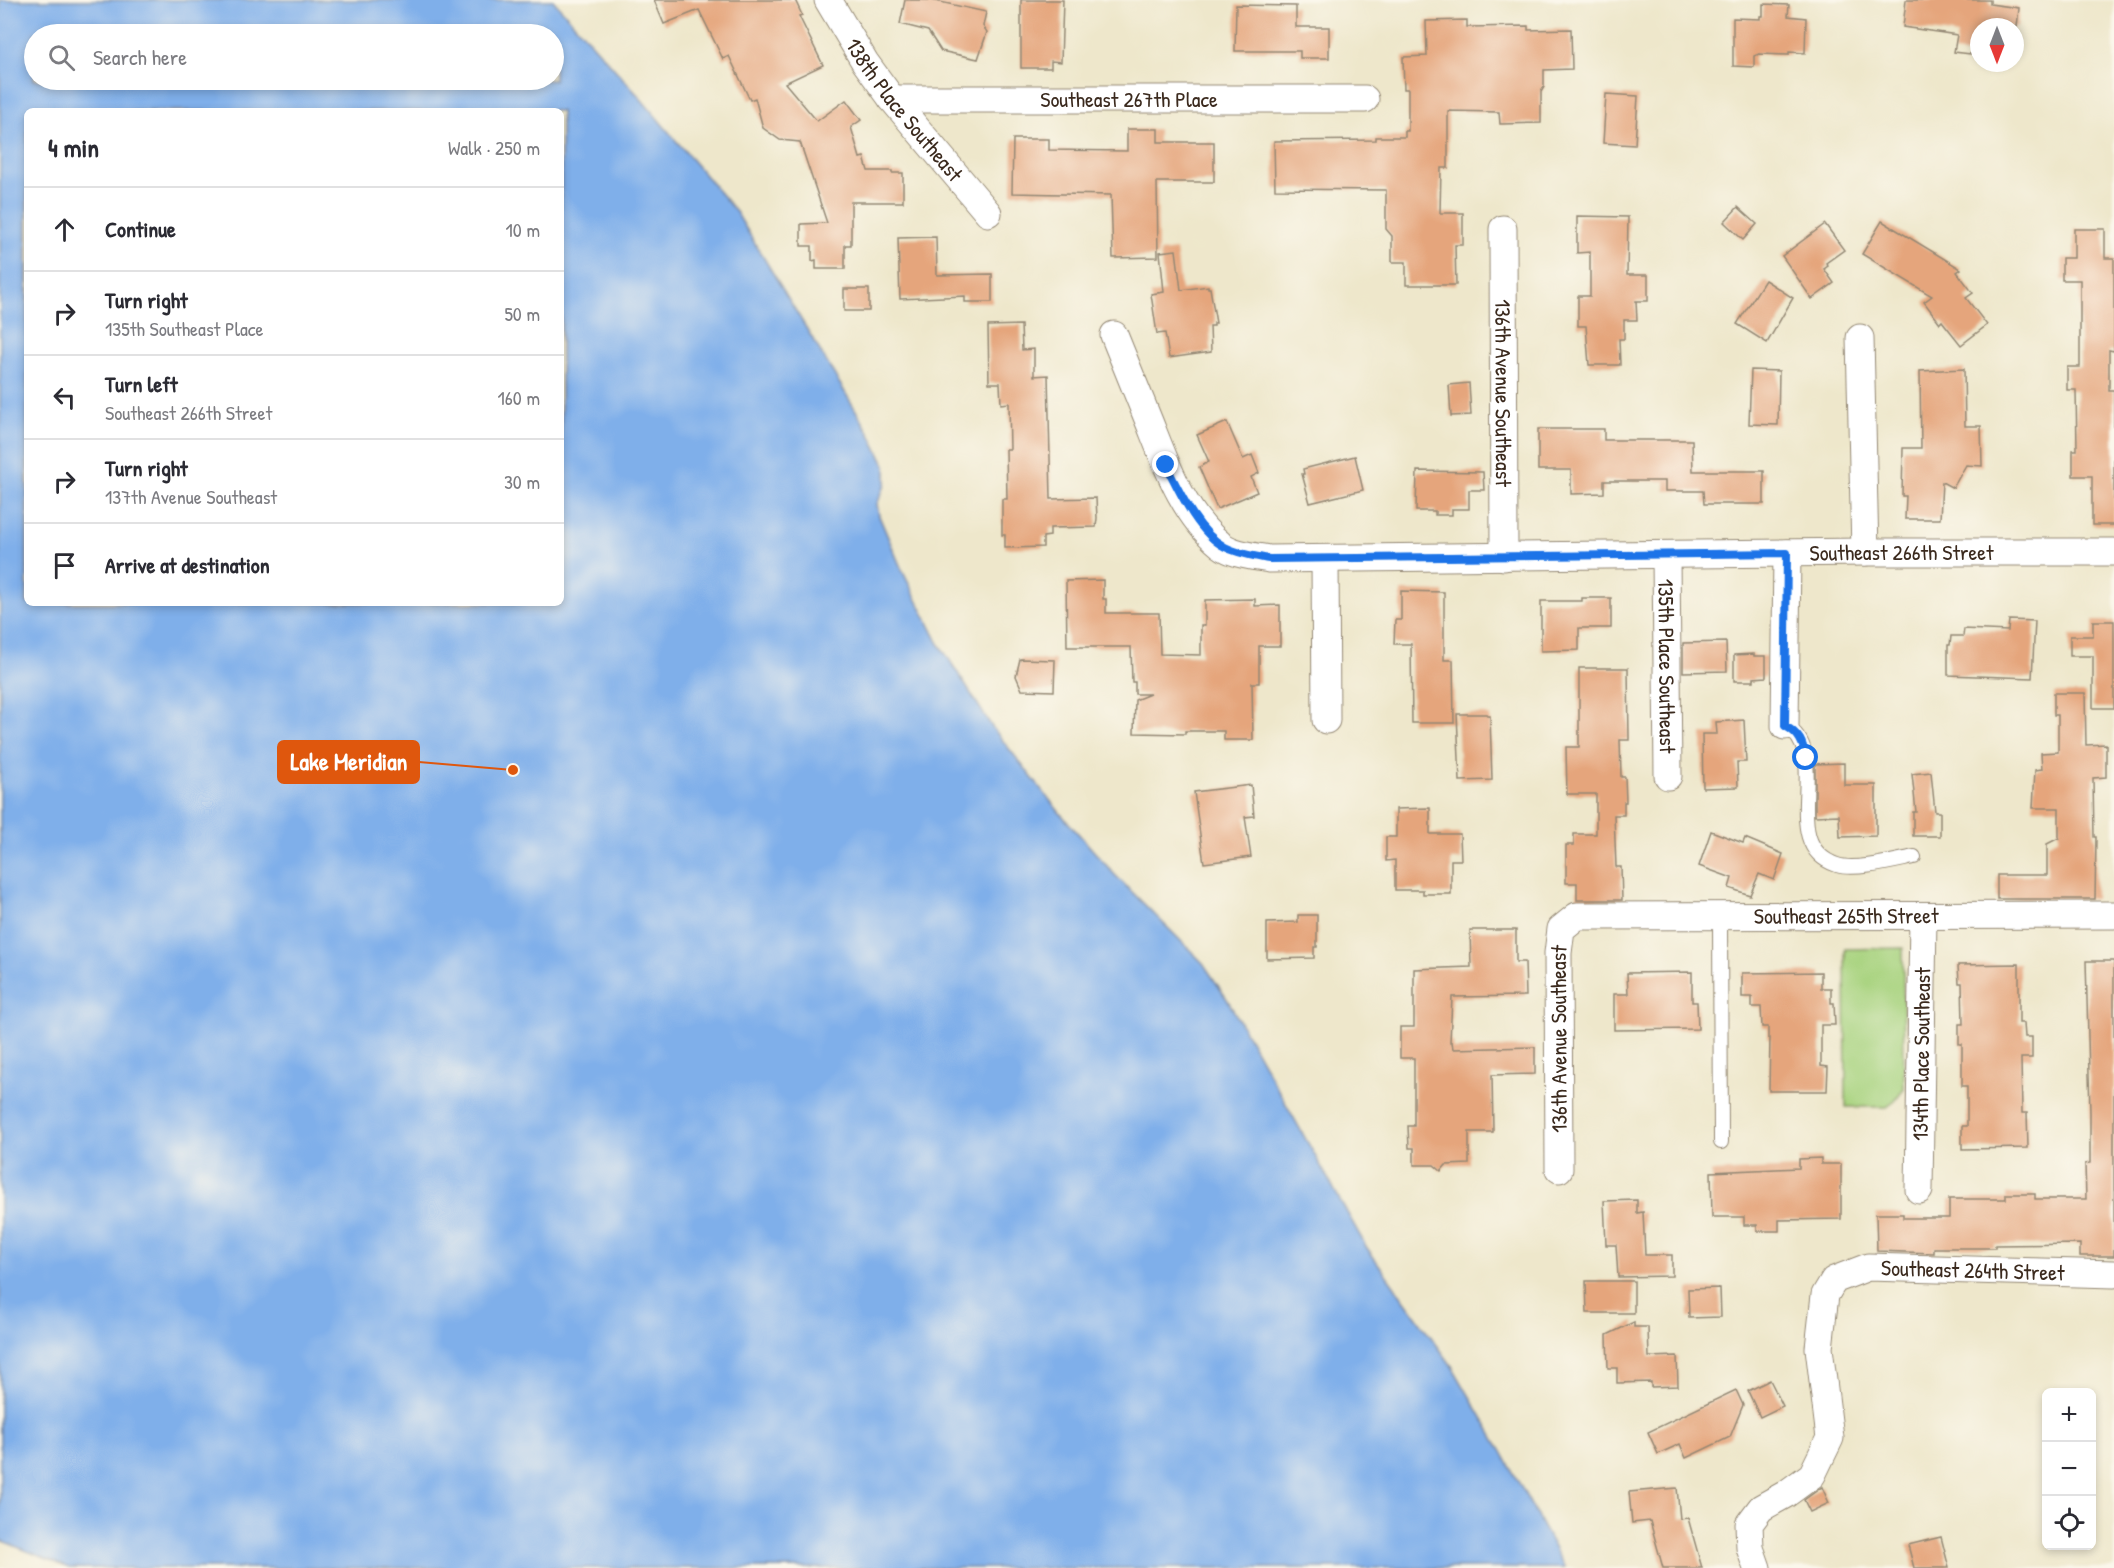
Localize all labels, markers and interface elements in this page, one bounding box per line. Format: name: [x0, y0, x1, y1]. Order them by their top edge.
north arrow: [1970, 18, 2024, 72]
search box: [24, 24, 564, 90]
street label: 138th Place Southeast: [839, 32, 970, 188]
icon: search: [45, 41, 78, 74]
text: Search here: [93, 42, 187, 72]
street label: Southeast 267th Place: [1040, 84, 1218, 114]
text: 4 min: [48, 130, 99, 165]
text: Walk · 250 m: [448, 134, 540, 161]
icon: ahead: [48, 213, 81, 246]
text: Continue: [105, 214, 176, 244]
text: 10 m: [506, 216, 540, 243]
text: Turn right: [105, 285, 188, 315]
icon: right: [48, 297, 81, 330]
street label: 136th Avenue Southeast: [1488, 299, 1519, 487]
text: 50 m: [504, 300, 540, 327]
text: 135th Southeast Place: [105, 315, 264, 342]
text: Turn left: [105, 369, 178, 399]
icon: left: [48, 381, 81, 414]
text: 160 m: [498, 384, 540, 411]
text: Southeast 266th Street: [105, 399, 272, 426]
route end: [1152, 451, 1178, 477]
text: Turn right: [105, 453, 188, 483]
icon: right: [48, 465, 81, 498]
text: 30 m: [504, 468, 540, 495]
text: 137th Avenue Southeast: [105, 483, 277, 510]
street label: Southeast 266th Street: [1809, 537, 1994, 568]
icon: arrive: [48, 549, 81, 582]
text: Arrive at destination: [105, 550, 270, 580]
street label: 135th Place Southeast: [1651, 579, 1683, 754]
callout: Lake Meridian: [278, 741, 419, 783]
route start: [1792, 744, 1818, 770]
text: Lake Meridian: [291, 745, 408, 777]
street label: Southeast 265th Street: [1754, 900, 1939, 931]
street label: 136th Avenue Southeast: [1543, 943, 1574, 1133]
street label: 134th Place Southeast: [1905, 967, 1937, 1141]
street label: Southeast 264th Street: [1881, 1252, 2065, 1288]
map controls: [2042, 1388, 2096, 1550]
button: +: [2042, 1388, 2096, 1442]
button: −: [2042, 1442, 2096, 1496]
button: locate: [2042, 1496, 2096, 1550]

